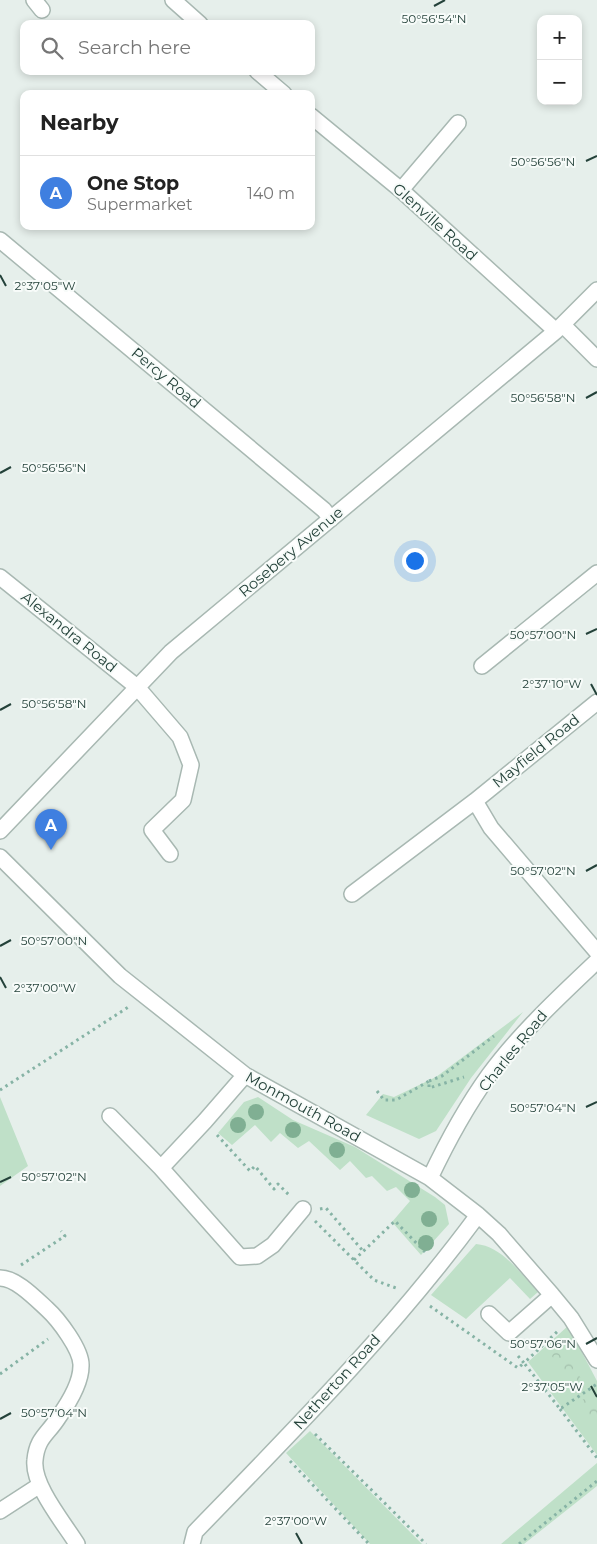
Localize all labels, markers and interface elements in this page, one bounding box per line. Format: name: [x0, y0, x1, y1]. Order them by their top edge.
text: 50°56'54"N: [401, 11, 467, 26]
map controls: [537, 15, 582, 105]
button: +: [537, 15, 582, 60]
search box: [20, 20, 315, 75]
icon: search: [38, 34, 66, 62]
text: Search here: [78, 36, 191, 59]
button: −: [537, 60, 582, 105]
text: Nearby: [40, 110, 119, 135]
text: 50°56'56"N: [511, 154, 575, 169]
text: One Stop: [87, 172, 179, 195]
street label: Glenville Road: [389, 179, 481, 265]
text: A: [50, 184, 62, 203]
text: 140 m: [247, 184, 295, 203]
text: Supermarket: [87, 195, 193, 214]
text: 2°37'05"W: [14, 278, 76, 293]
street label: Percy Road: [128, 343, 205, 412]
text: 50°56'58"N: [510, 390, 576, 405]
text: 50°56'56"N: [22, 460, 86, 475]
street label: Rosebery Avenue: [235, 502, 347, 601]
your location: [402, 548, 428, 574]
street label: Alexandra Road: [17, 587, 121, 676]
text: 50°57'00"N: [510, 627, 576, 642]
text: 2°37'10"W: [522, 676, 582, 691]
text: 50°56'58"N: [21, 696, 87, 711]
street label: Mayfield Road: [488, 710, 583, 792]
pin: A: [35, 809, 67, 850]
text: 50°57'02"N: [510, 863, 576, 878]
text: 50°57'00"N: [21, 933, 87, 948]
text: 2°37'00"W: [14, 980, 76, 995]
street label: Charles Road: [474, 1006, 551, 1095]
street label: Monmouth Road: [242, 1067, 364, 1146]
text: 50°57'04"N: [510, 1100, 576, 1115]
text: 50°57'02"N: [21, 1169, 87, 1184]
street label: Netherton Road: [289, 1330, 384, 1433]
text: 50°57'06"N: [510, 1336, 576, 1351]
text: 2°37'05"W: [521, 1379, 583, 1394]
text: 50°57'04"N: [21, 1405, 87, 1420]
text: 2°37'00"W: [265, 1513, 327, 1528]

